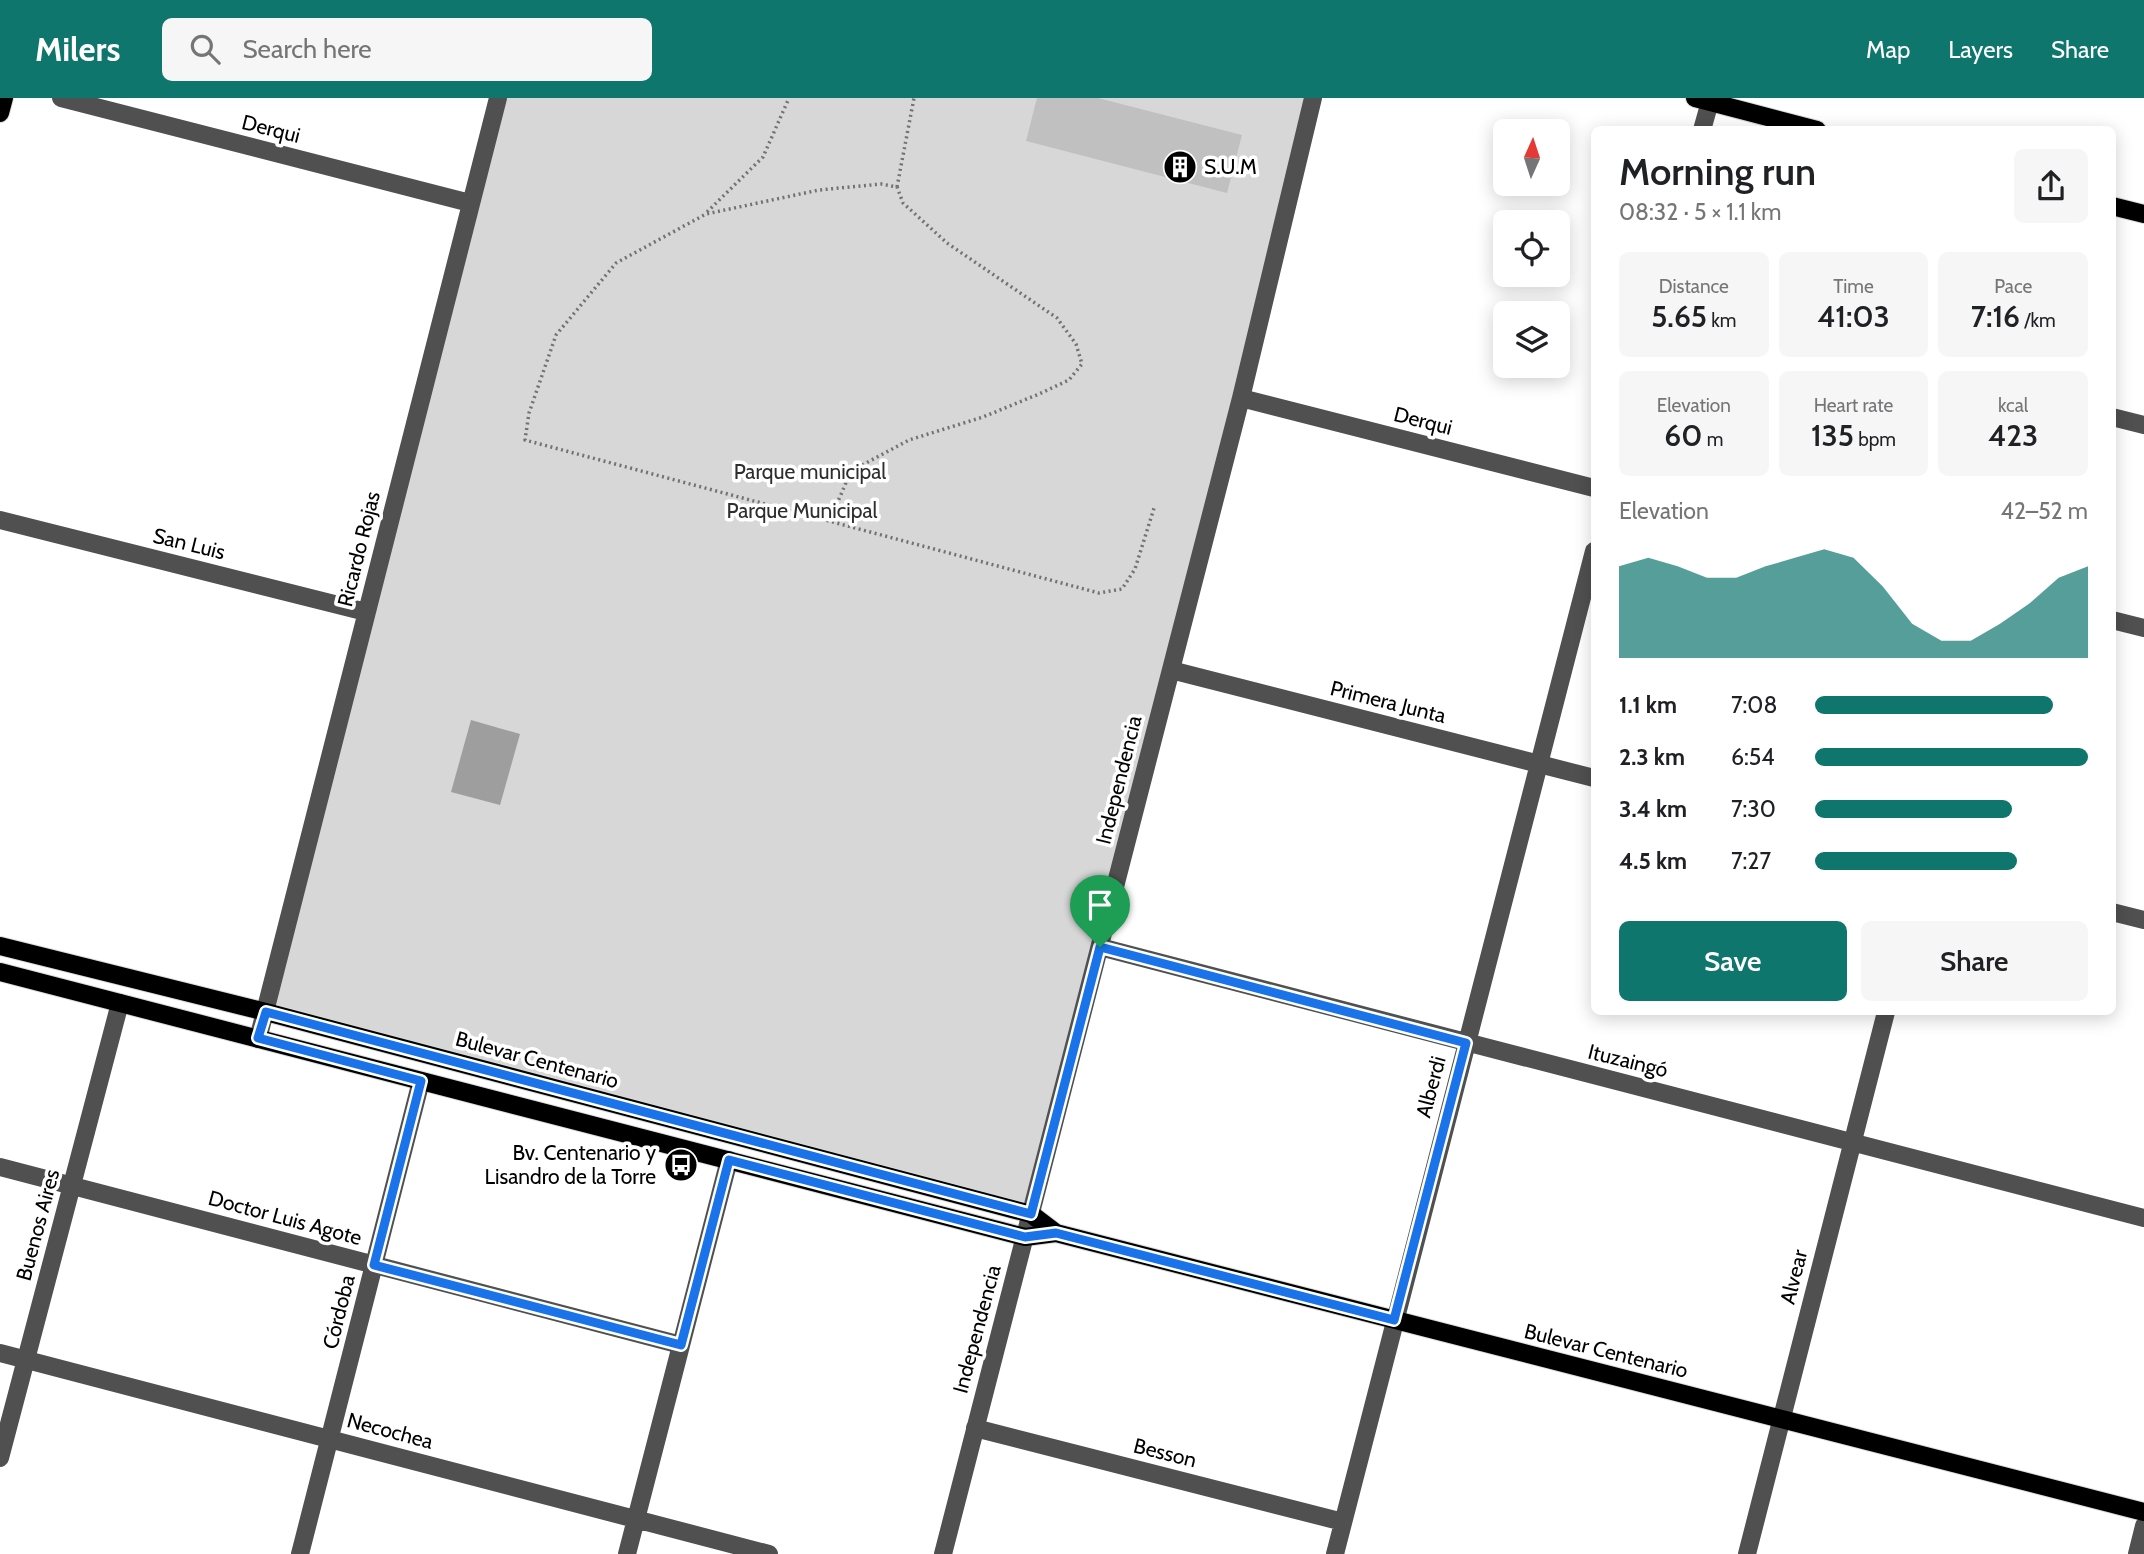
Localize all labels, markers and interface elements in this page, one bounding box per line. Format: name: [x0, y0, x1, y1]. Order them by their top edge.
search box: [162, 18, 652, 81]
text: Milers: [35, 29, 120, 69]
icon: search: [186, 30, 224, 68]
text: Search here: [242, 33, 372, 65]
text: Map: [1866, 35, 1910, 64]
text: Layers: [1948, 35, 2013, 64]
text: Share: [2051, 35, 2109, 64]
street label: Derqui: [239, 109, 303, 148]
north arrow: [1493, 119, 1570, 196]
map controls: [1493, 119, 1570, 378]
building icon: S.U.M: [1161, 148, 1199, 186]
text: Morning run: [1619, 148, 1816, 195]
button: share: [2014, 149, 2088, 223]
place label: S.U.M: [1204, 154, 1257, 179]
text: 08:32 · 5 × 1.1 km: [1619, 198, 1781, 226]
button: locate: [1493, 210, 1570, 287]
text: Distance: [1659, 275, 1729, 298]
text: Time: [1833, 275, 1874, 298]
text: Pace: [1994, 275, 2032, 298]
text: 5.65: [1651, 298, 1707, 335]
text: 41:03: [1817, 298, 1890, 335]
text: 7:16: [1971, 298, 2020, 335]
button: layers: [1493, 301, 1570, 378]
text: km: [1707, 309, 1736, 332]
text: /km: [2020, 309, 2056, 332]
text: Elevation: [1657, 394, 1731, 417]
text: Heart rate: [1814, 394, 1893, 417]
text: kcal: [1998, 394, 2028, 417]
street label: Derqui: [1391, 401, 1455, 440]
text: 60: [1664, 417, 1702, 454]
text: 135: [1811, 417, 1854, 454]
text: 423: [1988, 417, 2038, 454]
text: m: [1702, 428, 1723, 451]
text: bpm: [1854, 428, 1896, 451]
park label: Parque municipal: [734, 459, 886, 484]
street label: Ricardo Rojas: [332, 488, 386, 609]
text: Elevation: [1619, 497, 1709, 525]
text: 42–52 m: [2001, 497, 2088, 525]
park label: Parque Municipal: [726, 498, 878, 523]
street label: San Luis: [151, 523, 228, 565]
street label: Primera Junta: [1328, 675, 1449, 728]
text: 1.1 km: [1619, 691, 1677, 719]
text: 7:08: [1731, 691, 1777, 719]
street label: Independencia: [1090, 713, 1147, 847]
text: 2.3 km: [1619, 743, 1685, 771]
text: 6:54: [1731, 743, 1775, 771]
text: 3.4 km: [1619, 795, 1687, 823]
text: 7:30: [1731, 795, 1776, 823]
text: 4.5 km: [1619, 847, 1687, 875]
text: 7:27: [1731, 847, 1771, 875]
pin: [1070, 875, 1130, 947]
icon: arrive: [1081, 886, 1119, 924]
button: Save: [1619, 921, 1847, 1001]
button: Share: [1861, 921, 2088, 1001]
street label: Bulevar Centenario: [453, 1026, 621, 1093]
street label: Ituzaingó: [1586, 1039, 1671, 1082]
street label: Alberdi: [1410, 1053, 1451, 1120]
place label: Bv. Centenario y Lisandro de la Torre: [484, 1140, 656, 1189]
bus stop icon: Bv. Centenario y Lisandro de la Torre: [662, 1146, 700, 1184]
street label: Buenos Aires: [11, 1166, 64, 1283]
street label: Doctor Luis Agote: [206, 1185, 365, 1250]
street label: Alvear: [1775, 1247, 1812, 1307]
street label: Independencia: [947, 1262, 1006, 1396]
street label: Córdoba: [317, 1272, 360, 1352]
street label: Bulevar Centenario: [1522, 1318, 1691, 1383]
street label: Necochea: [344, 1407, 436, 1454]
street label: Besson: [1131, 1433, 1199, 1472]

